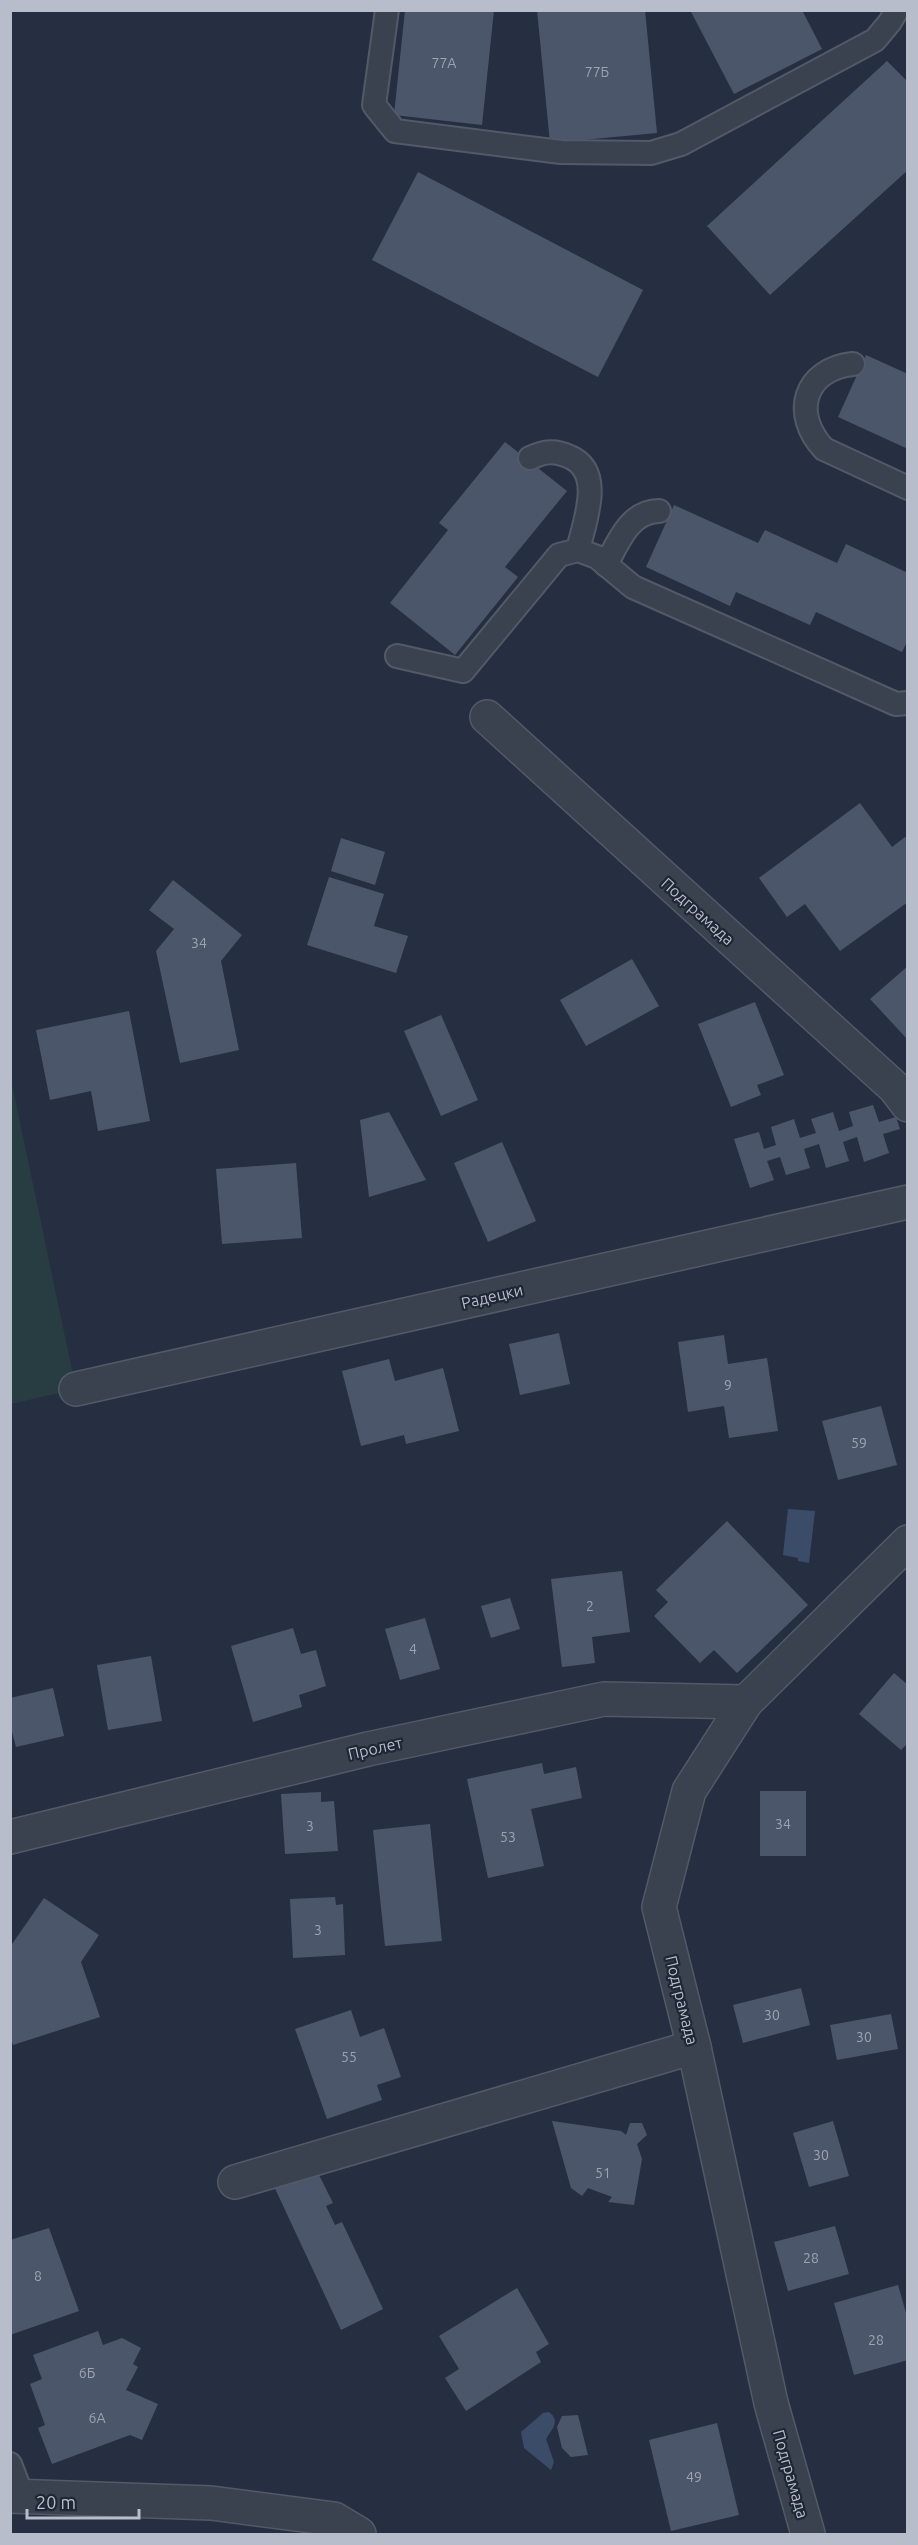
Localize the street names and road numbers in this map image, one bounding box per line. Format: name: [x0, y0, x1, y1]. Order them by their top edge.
street label: Подграмада: [658, 874, 738, 948]
street label: Радецки: [459, 1280, 525, 1312]
street label: Пролет: [346, 1733, 404, 1763]
street label: Подграмада: [662, 1954, 702, 2046]
street label: Подграмада: [770, 2428, 812, 2520]

